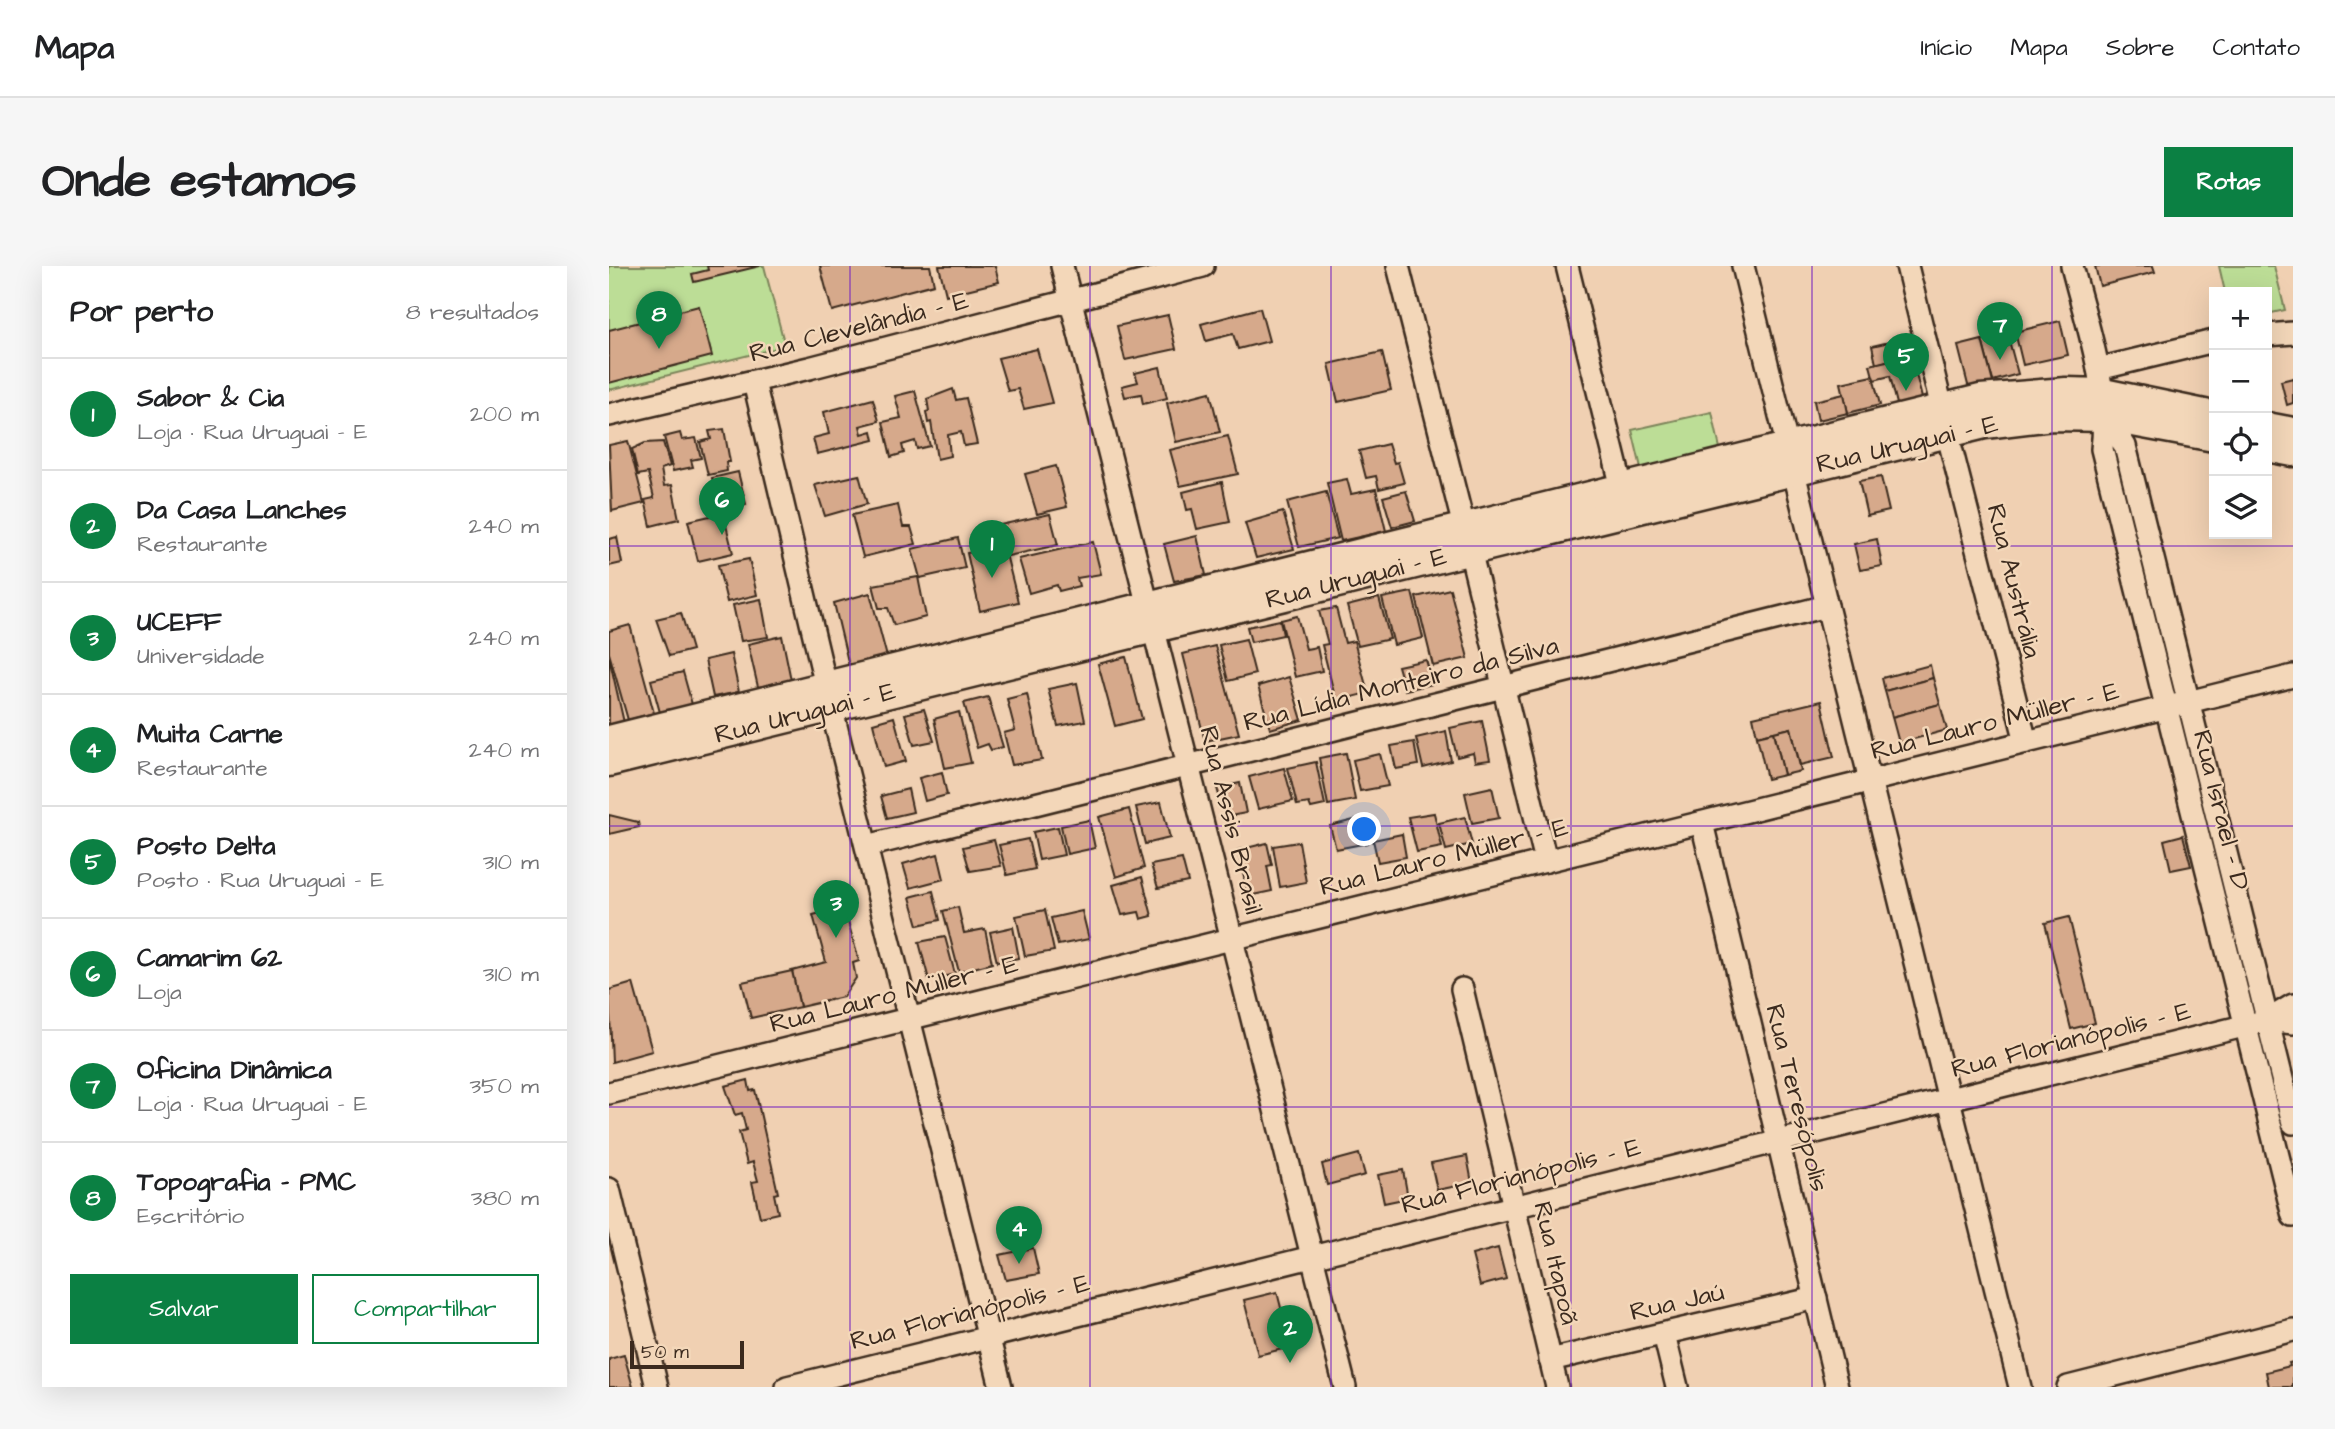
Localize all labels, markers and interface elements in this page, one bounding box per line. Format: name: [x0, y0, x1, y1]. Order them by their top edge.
text: Mapa: [35, 25, 114, 71]
text: Início: [1921, 31, 1972, 65]
text: Mapa: [2010, 31, 2068, 65]
text: Sobre: [2106, 31, 2174, 65]
text: Contato: [2212, 31, 2300, 65]
button: Rotas: [2164, 147, 2293, 217]
text: Onde estamos: [42, 148, 357, 216]
street label: Rua Clevelândia - E: [746, 282, 972, 372]
map controls: [2209, 287, 2272, 539]
button: +: [2209, 287, 2272, 350]
text: Por perto: [70, 291, 213, 333]
pin: 8: [636, 291, 682, 349]
text: 8 resultados: [406, 296, 539, 328]
pin: 7: [1977, 302, 2023, 360]
pin: 5: [1883, 333, 1929, 391]
button: −: [2209, 350, 2272, 413]
text: Sabor & Cia: [137, 380, 284, 416]
text: 1: [92, 398, 94, 430]
text: 200 m: [470, 398, 539, 430]
street label: Rua Uruguai - E: [1813, 406, 2002, 484]
button: locate: [2209, 413, 2272, 476]
text: Loja · Rua Uruguai - E: [137, 416, 367, 448]
button: layers: [2209, 476, 2272, 539]
pin: 6: [699, 477, 745, 535]
text: Da Casa Lanches: [137, 492, 347, 528]
street label: Rua Austrália: [1977, 500, 2051, 662]
text: 2: [86, 510, 100, 542]
text: 240 m: [469, 510, 539, 542]
pin: 1: [969, 520, 1015, 578]
text: Restaurante: [137, 528, 268, 560]
street label: Rua Uruguai - E: [1262, 538, 1451, 620]
text: UCEFF: [137, 604, 221, 640]
text: 3: [87, 622, 99, 654]
text: 240 m: [469, 622, 539, 654]
street label: Rua Lídia Monteiro da Silva: [1240, 627, 1562, 741]
text: Universidade: [137, 640, 265, 672]
street label: Rua Uruguai - E: [711, 673, 900, 755]
street label: Rua Lauro Müller - E: [1867, 673, 2123, 769]
text: Muita Carne: [137, 716, 283, 752]
street label: Rua Assis Brasil: [1190, 722, 1272, 918]
street label: Rua Israel - D: [2184, 726, 2258, 894]
text: 4: [85, 734, 101, 766]
text: 240 m: [469, 734, 539, 766]
text: Restaurante: [137, 752, 268, 784]
street label: Rua Lauro Müller - E: [1316, 809, 1572, 905]
your location: [1347, 812, 1381, 846]
text: Posto Delta: [137, 828, 276, 864]
text: 5: [85, 846, 101, 878]
text: 310 m: [483, 846, 539, 878]
text: Posto · Rua Uruguai - E: [137, 864, 384, 896]
pin: 3: [813, 880, 859, 938]
text: Camarim 62: [137, 940, 282, 976]
street label: Rua Lauro Müller - E: [766, 946, 1022, 1042]
text: 6: [86, 958, 100, 990]
text: 310 m: [483, 958, 539, 990]
text: Loja: [137, 976, 182, 1008]
street label: Rua Florianópolis - E: [1947, 993, 2195, 1087]
street label: Rua Teresópolis: [1756, 1001, 1838, 1195]
text: Oficina Dinâmica: [137, 1052, 332, 1088]
text: 7: [86, 1070, 100, 1102]
text: 350 m: [469, 1070, 539, 1102]
text: Loja · Rua Uruguai - E: [137, 1088, 367, 1120]
street label: Rua Florianópolis - E: [1397, 1129, 1645, 1223]
text: Topografia - PMC: [137, 1164, 356, 1200]
text: 8: [86, 1182, 100, 1214]
text: 380 m: [471, 1182, 539, 1214]
street label: Rua Itapoã: [1524, 1198, 1588, 1328]
text: Escritório: [137, 1200, 244, 1232]
pin: 4: [996, 1206, 1042, 1264]
street label: Rua Florianópolis - E: [846, 1265, 1094, 1359]
button: Salvar: [70, 1274, 298, 1344]
button: Compartilhar: [312, 1274, 539, 1344]
street label: Rua Jaú: [1626, 1274, 1728, 1330]
pin: 2: [1267, 1305, 1313, 1363]
scale bar: [630, 1338, 744, 1370]
text: 50 m: [641, 1339, 689, 1366]

